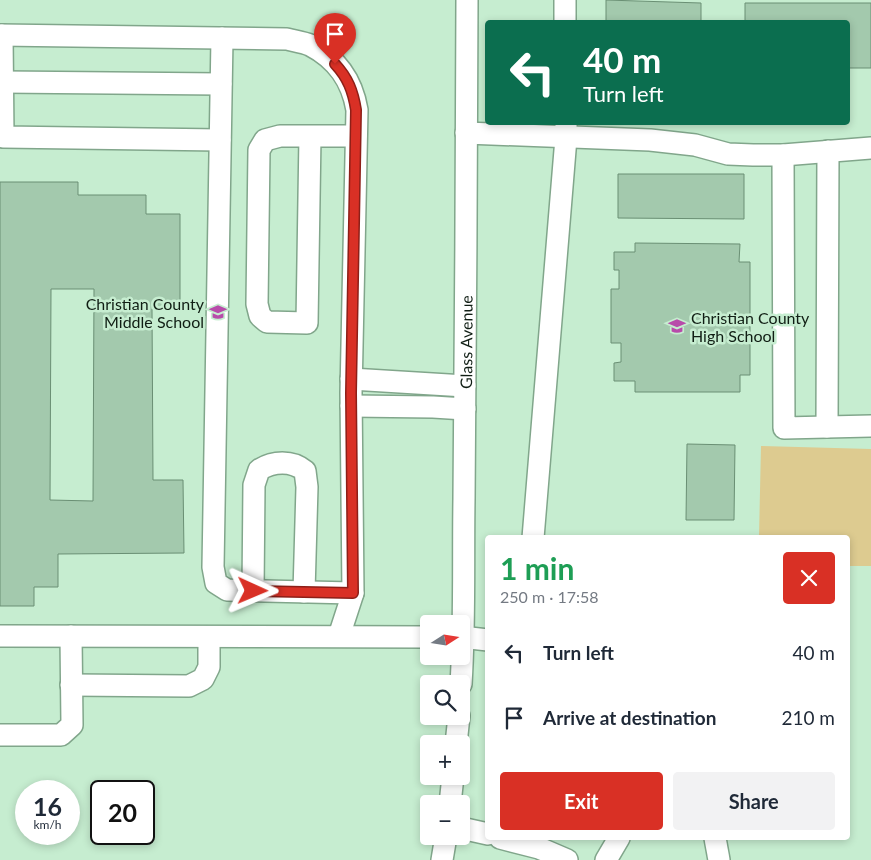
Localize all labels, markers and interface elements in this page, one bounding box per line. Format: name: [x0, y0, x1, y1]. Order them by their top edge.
pin: [314, 13, 356, 64]
icon: arrive: [321, 20, 349, 48]
text: 40 m: [583, 38, 661, 80]
icon: left: [500, 40, 565, 105]
text: Turn left: [583, 80, 664, 107]
place label: Christian County Middle School: [86, 294, 205, 331]
street label: Glass Avenue: [456, 295, 475, 389]
school or university icon: Christian County Middle School: [208, 302, 228, 322]
place label: Christian County High School: [691, 308, 810, 345]
school or university icon: Christian County High School: [667, 316, 687, 336]
text: 1 min: [500, 550, 574, 586]
button: close: [783, 552, 835, 604]
position arrow: [226, 564, 278, 616]
text: 250 m · 17:58: [500, 587, 599, 606]
north arrow: [420, 615, 470, 665]
map controls: [420, 615, 470, 845]
icon: left: [500, 639, 528, 667]
text: Turn left: [543, 641, 614, 664]
text: 40 m: [792, 641, 835, 664]
button: search: [420, 675, 470, 725]
icon: arrive: [500, 704, 528, 732]
text: Arrive at destination: [543, 706, 716, 729]
text: 210 m: [781, 706, 835, 729]
button: +: [420, 735, 470, 785]
button: Exit: [500, 772, 663, 830]
button: Share: [673, 772, 835, 830]
speed limit sign: 20: [90, 780, 155, 845]
text: 16: [33, 791, 62, 821]
button: −: [420, 795, 470, 845]
text: km/h: [33, 817, 62, 832]

